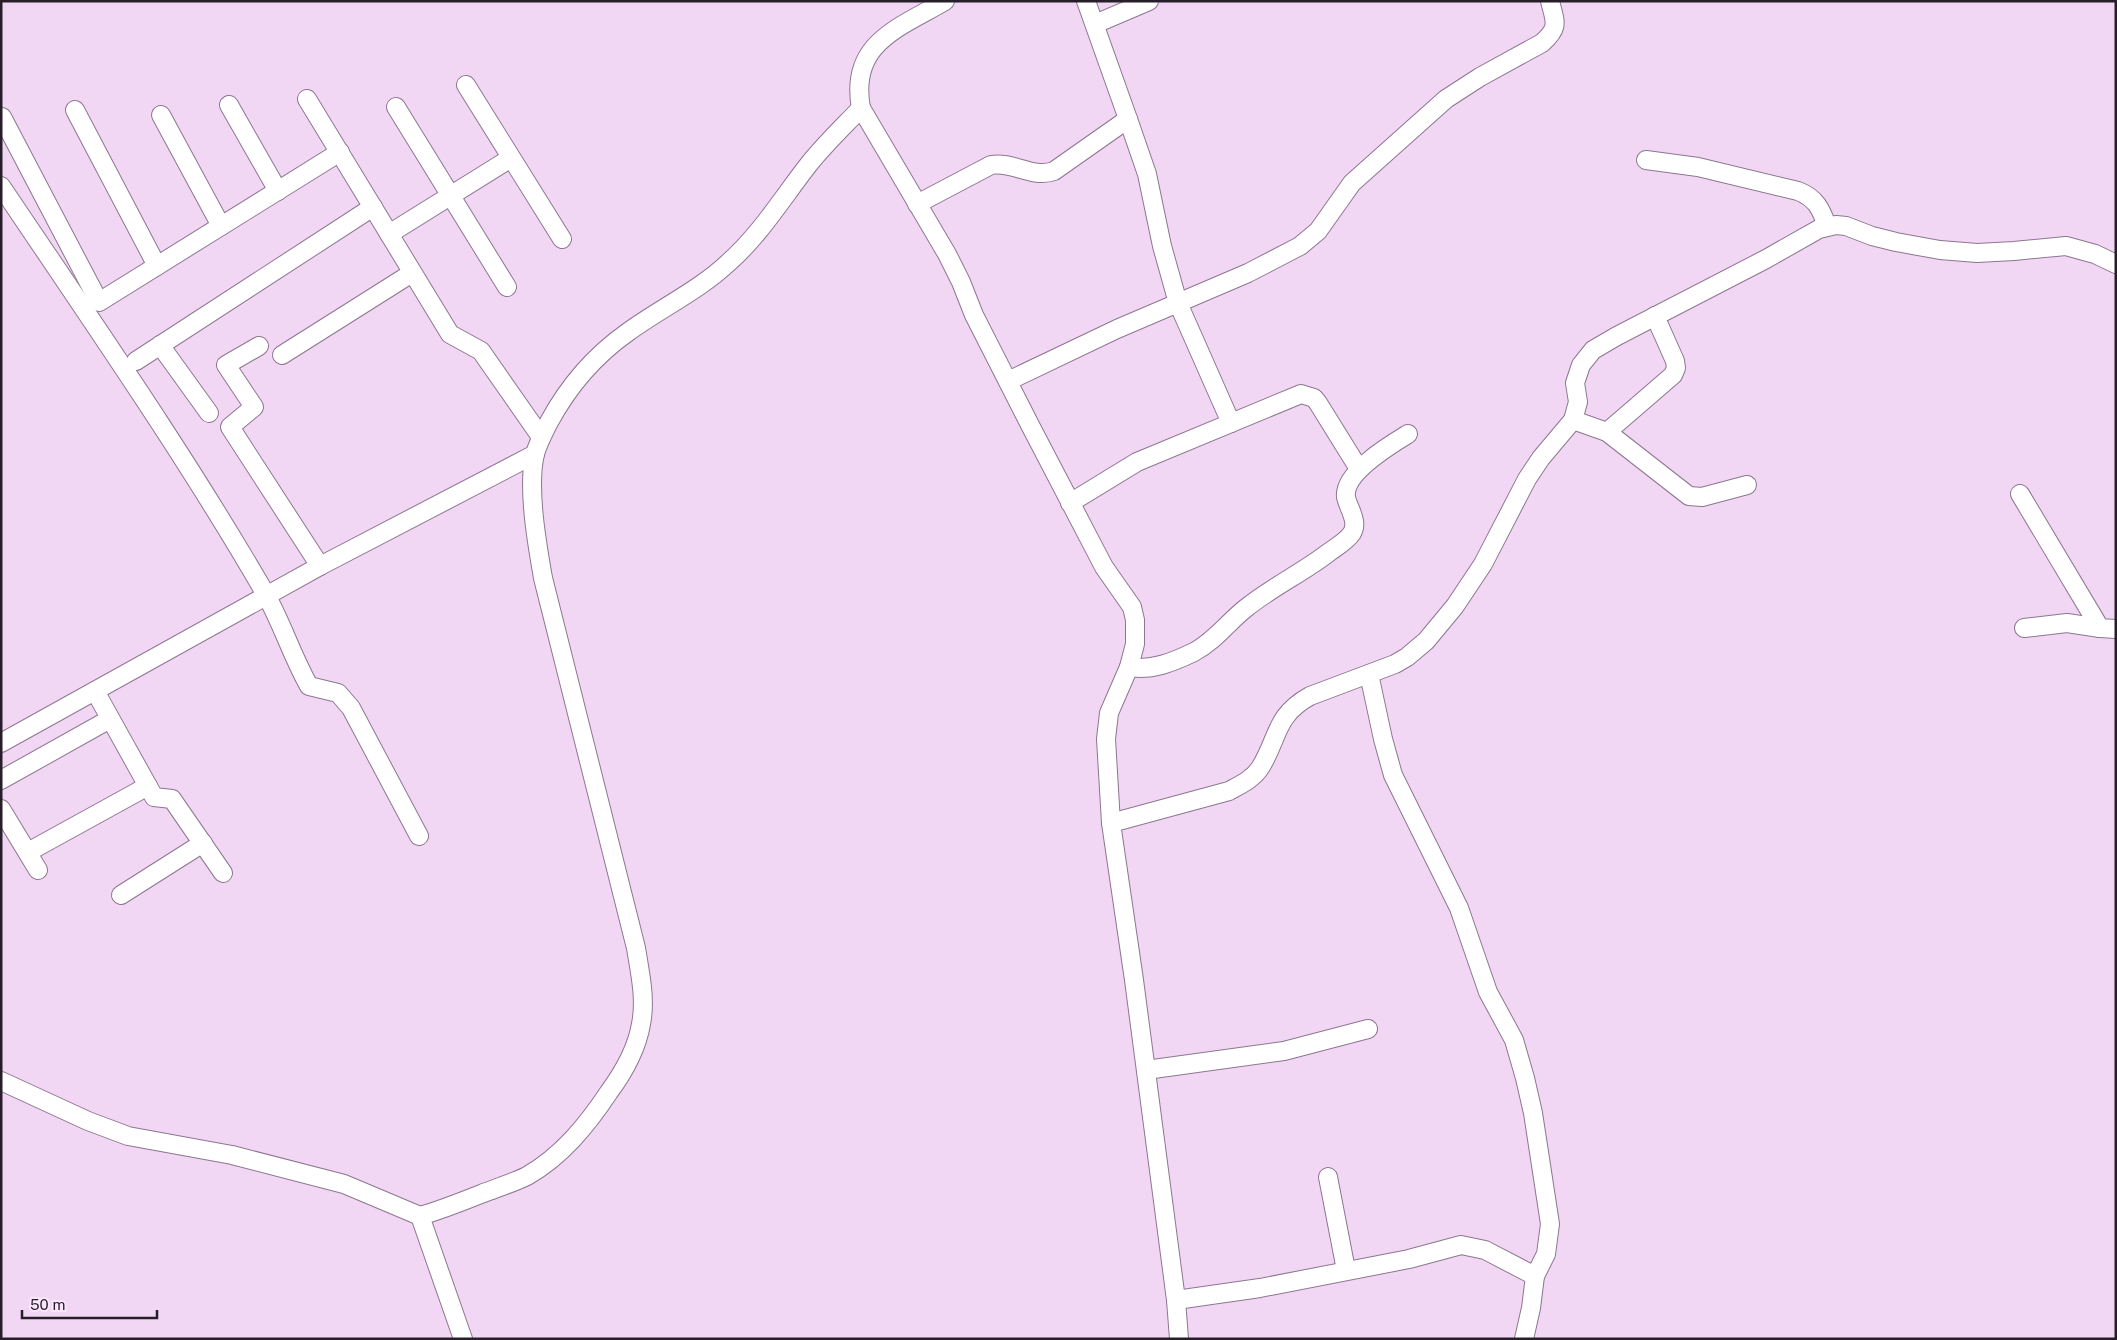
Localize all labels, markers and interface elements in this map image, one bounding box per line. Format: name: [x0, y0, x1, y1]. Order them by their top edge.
scale bar: [22, 1288, 158, 1320]
text: 50 m: [30, 1296, 65, 1313]

